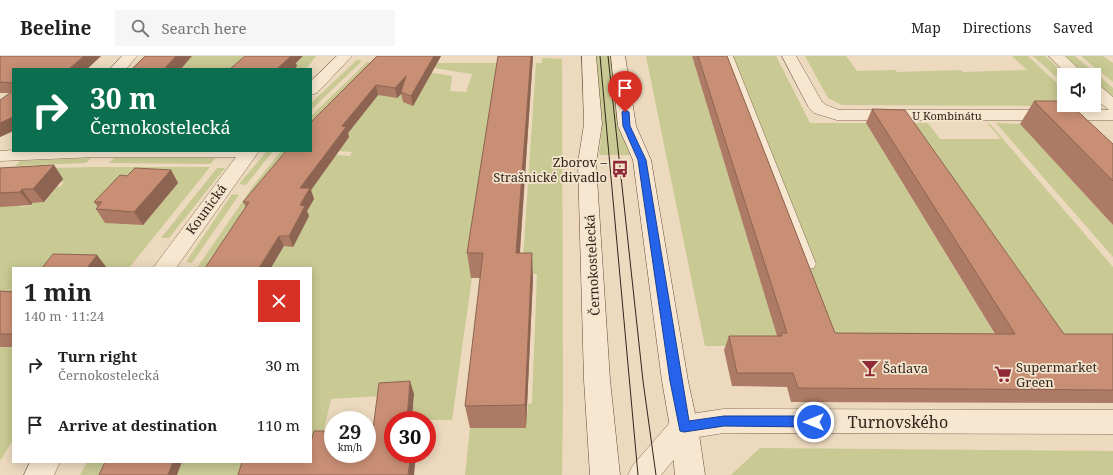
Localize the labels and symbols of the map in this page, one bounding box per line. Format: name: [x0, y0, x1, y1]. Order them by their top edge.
pin: [608, 71, 642, 112]
street label: U Kombinátu: [912, 108, 982, 123]
place label: Zborov – Strašnické divadlo: [493, 153, 607, 186]
bus stop icon: Zborov – Strašnické divadlo: [610, 159, 630, 179]
street label: Kounická: [182, 180, 230, 238]
street label: Černokostelecká: [580, 214, 604, 316]
bar icon: Šatlava: [860, 358, 880, 378]
place label: Supermarket Green: [1016, 358, 1097, 391]
place label: Šatlava: [883, 359, 928, 377]
supermarket icon: Supermarket Green: [993, 364, 1013, 384]
position arrow: [793, 401, 835, 443]
speed limit sign: 30: [384, 411, 436, 463]
street label: Turnovského: [848, 411, 948, 433]

